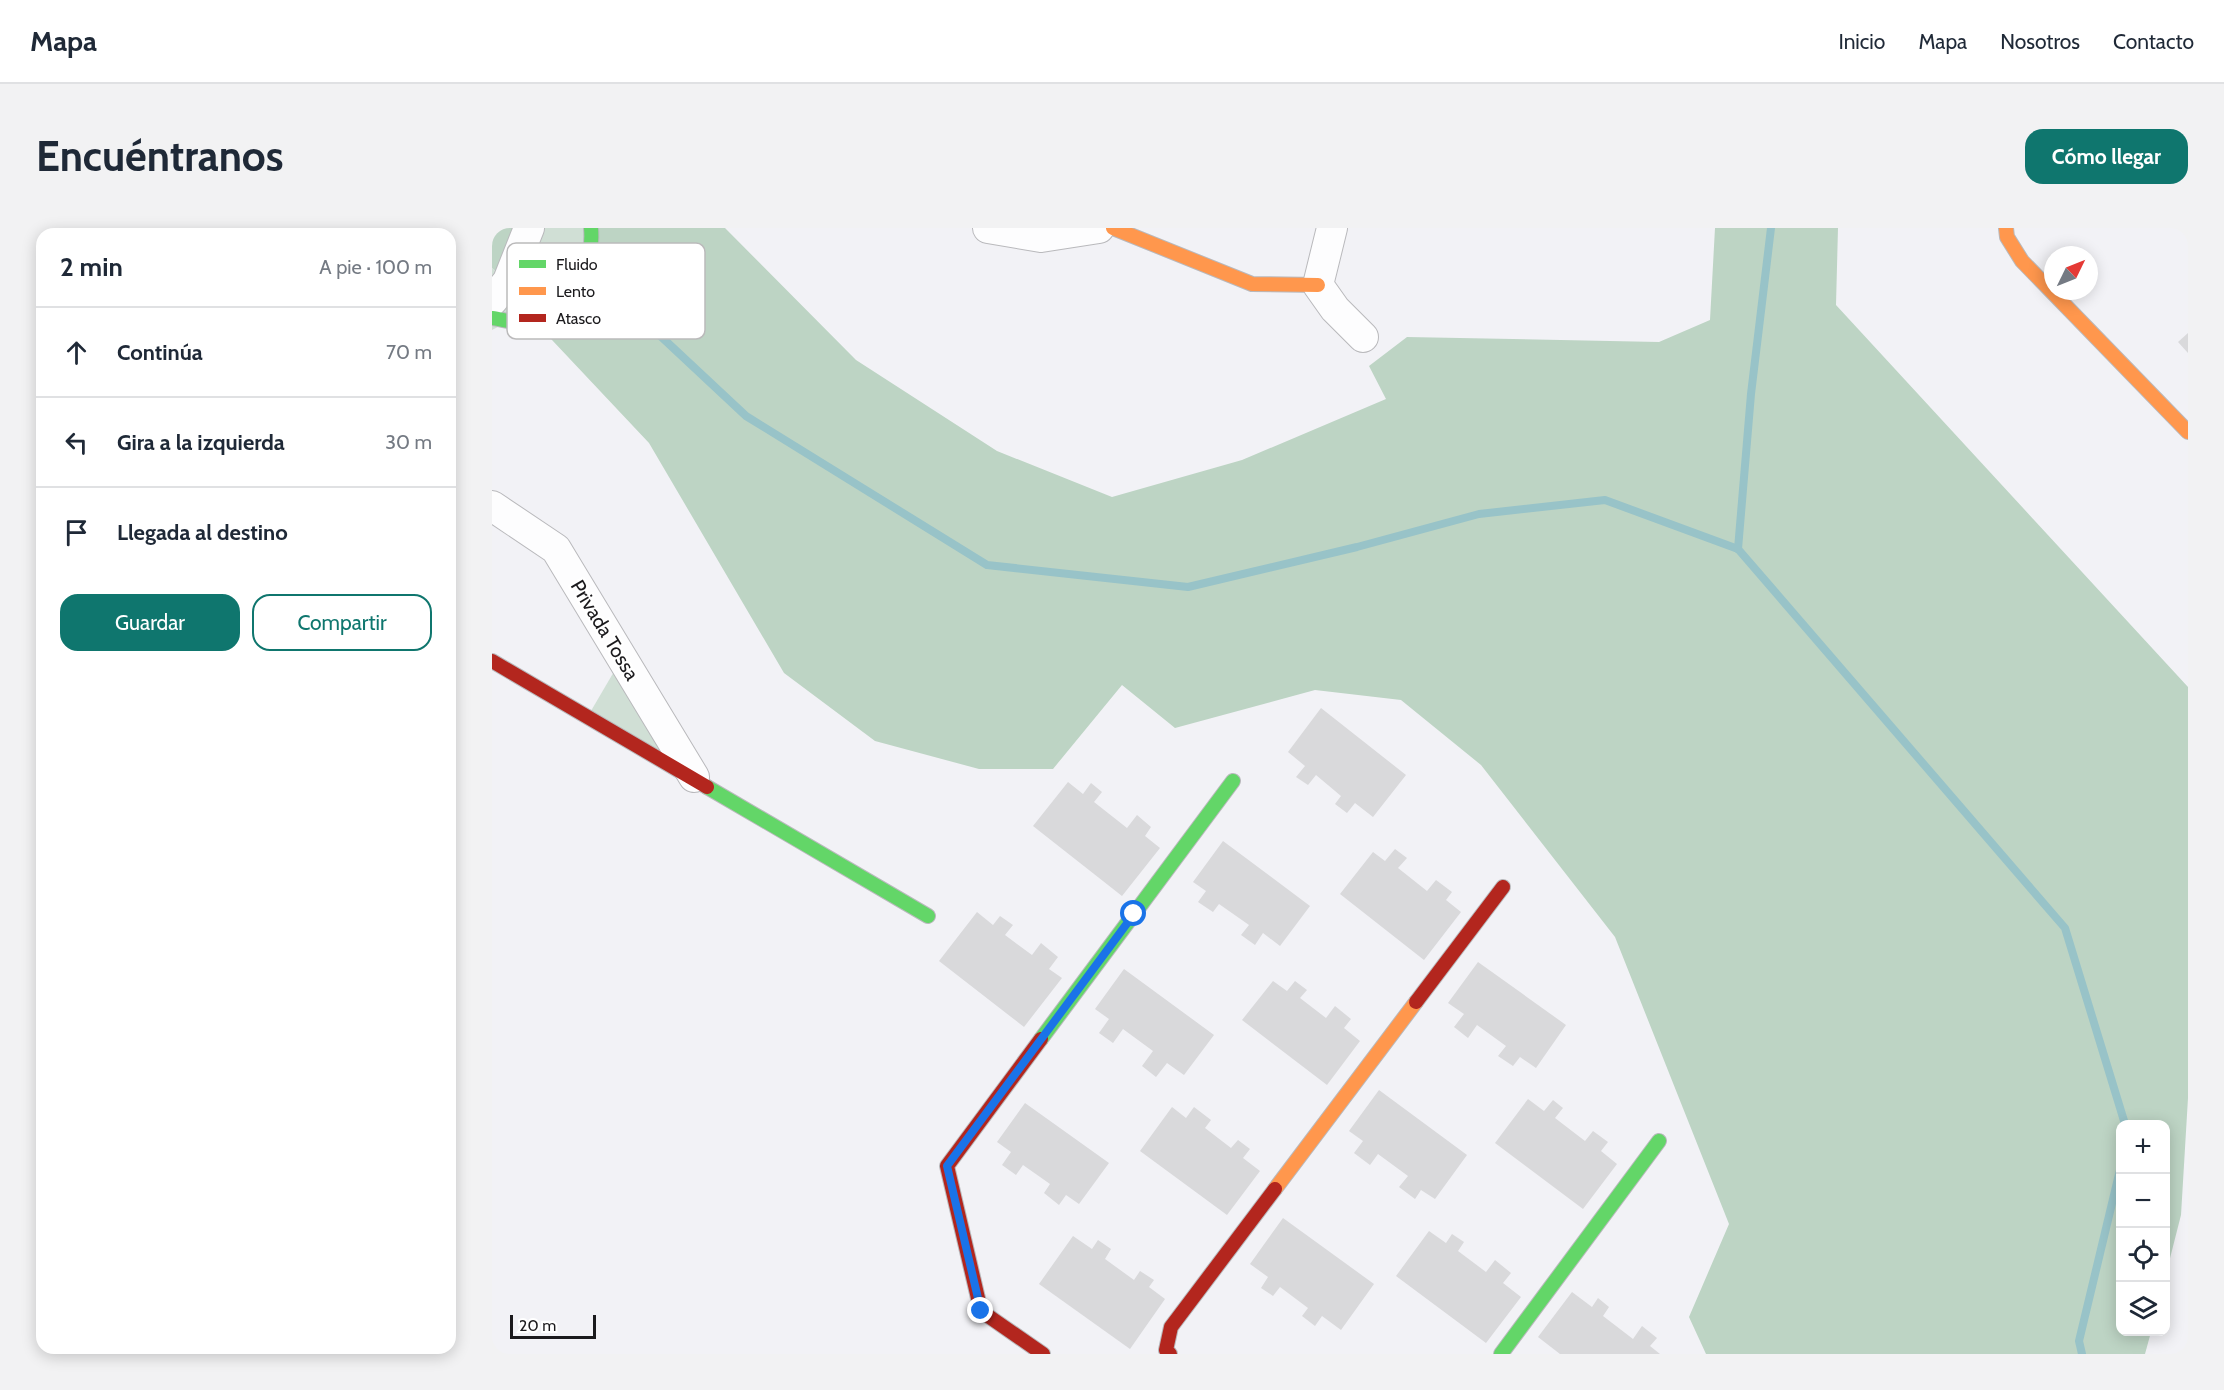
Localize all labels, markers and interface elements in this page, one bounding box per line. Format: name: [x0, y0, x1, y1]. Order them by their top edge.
text: Mapa: [30, 24, 97, 58]
text: Inicio: [1838, 29, 1885, 54]
text: Mapa: [1918, 29, 1967, 54]
text: Nosotros: [2000, 29, 2080, 54]
text: Contacto: [2113, 29, 2194, 54]
button: Cómo llegar: [2025, 129, 2188, 184]
text: Encuéntranos: [36, 130, 284, 182]
legend: [507, 243, 705, 339]
north arrow: [2044, 246, 2098, 300]
text: 2 min: [60, 251, 123, 283]
text: A pie · 100 m: [319, 255, 432, 279]
text: Fluido: [556, 255, 598, 274]
text: Lento: [556, 282, 595, 301]
text: Atasco: [556, 309, 601, 328]
icon: ahead: [60, 336, 93, 369]
text: Continúa: [117, 339, 203, 366]
text: 70 m: [386, 340, 432, 364]
icon: left: [60, 426, 93, 459]
text: Gira a la izquierda: [117, 429, 285, 456]
text: 30 m: [385, 430, 432, 454]
icon: arrive: [60, 516, 93, 549]
text: Llegada al destino: [117, 519, 288, 546]
street label: Privada Tossa: [566, 576, 644, 685]
button: Guardar: [60, 594, 240, 651]
button: Compartir: [252, 594, 432, 651]
route start: [1120, 900, 1146, 926]
map controls: [2116, 1120, 2170, 1336]
button: +: [2116, 1120, 2170, 1174]
button: −: [2116, 1174, 2170, 1228]
button: locate: [2116, 1228, 2170, 1282]
button: layers: [2116, 1282, 2170, 1336]
route end: [967, 1297, 993, 1323]
scale bar: [510, 1312, 596, 1340]
text: 20 m: [519, 1316, 556, 1335]

